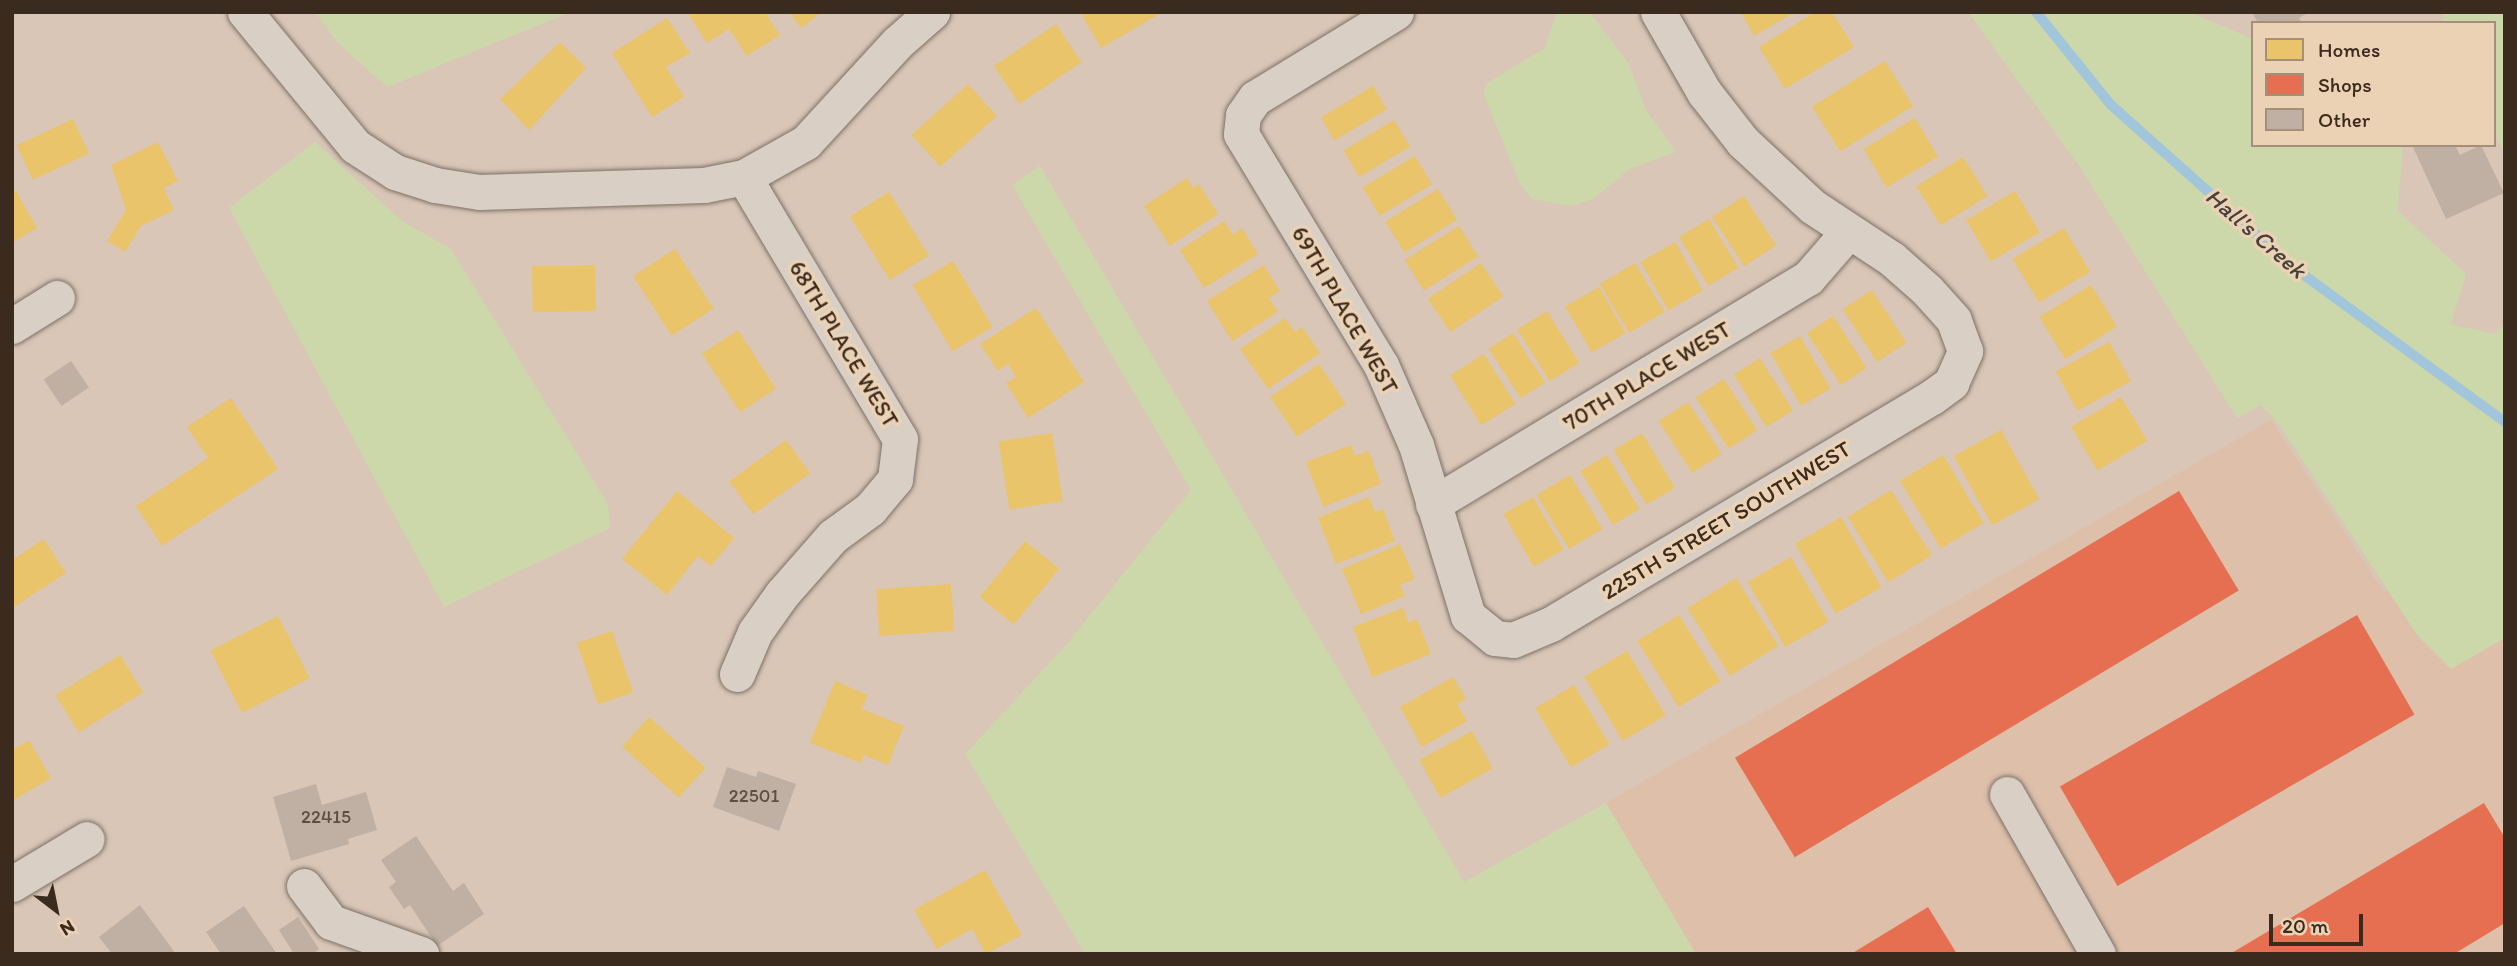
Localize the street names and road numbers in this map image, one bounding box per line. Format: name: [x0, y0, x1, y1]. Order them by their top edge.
street label: 69TH PLACE WEST: [1286, 221, 1404, 399]
street label: 68TH PLACE WEST: [783, 256, 905, 432]
street label: 70TH PLACE WEST: [1558, 315, 1736, 437]
street label: 225TH STREET SOUTHWEST: [1596, 435, 1856, 605]

